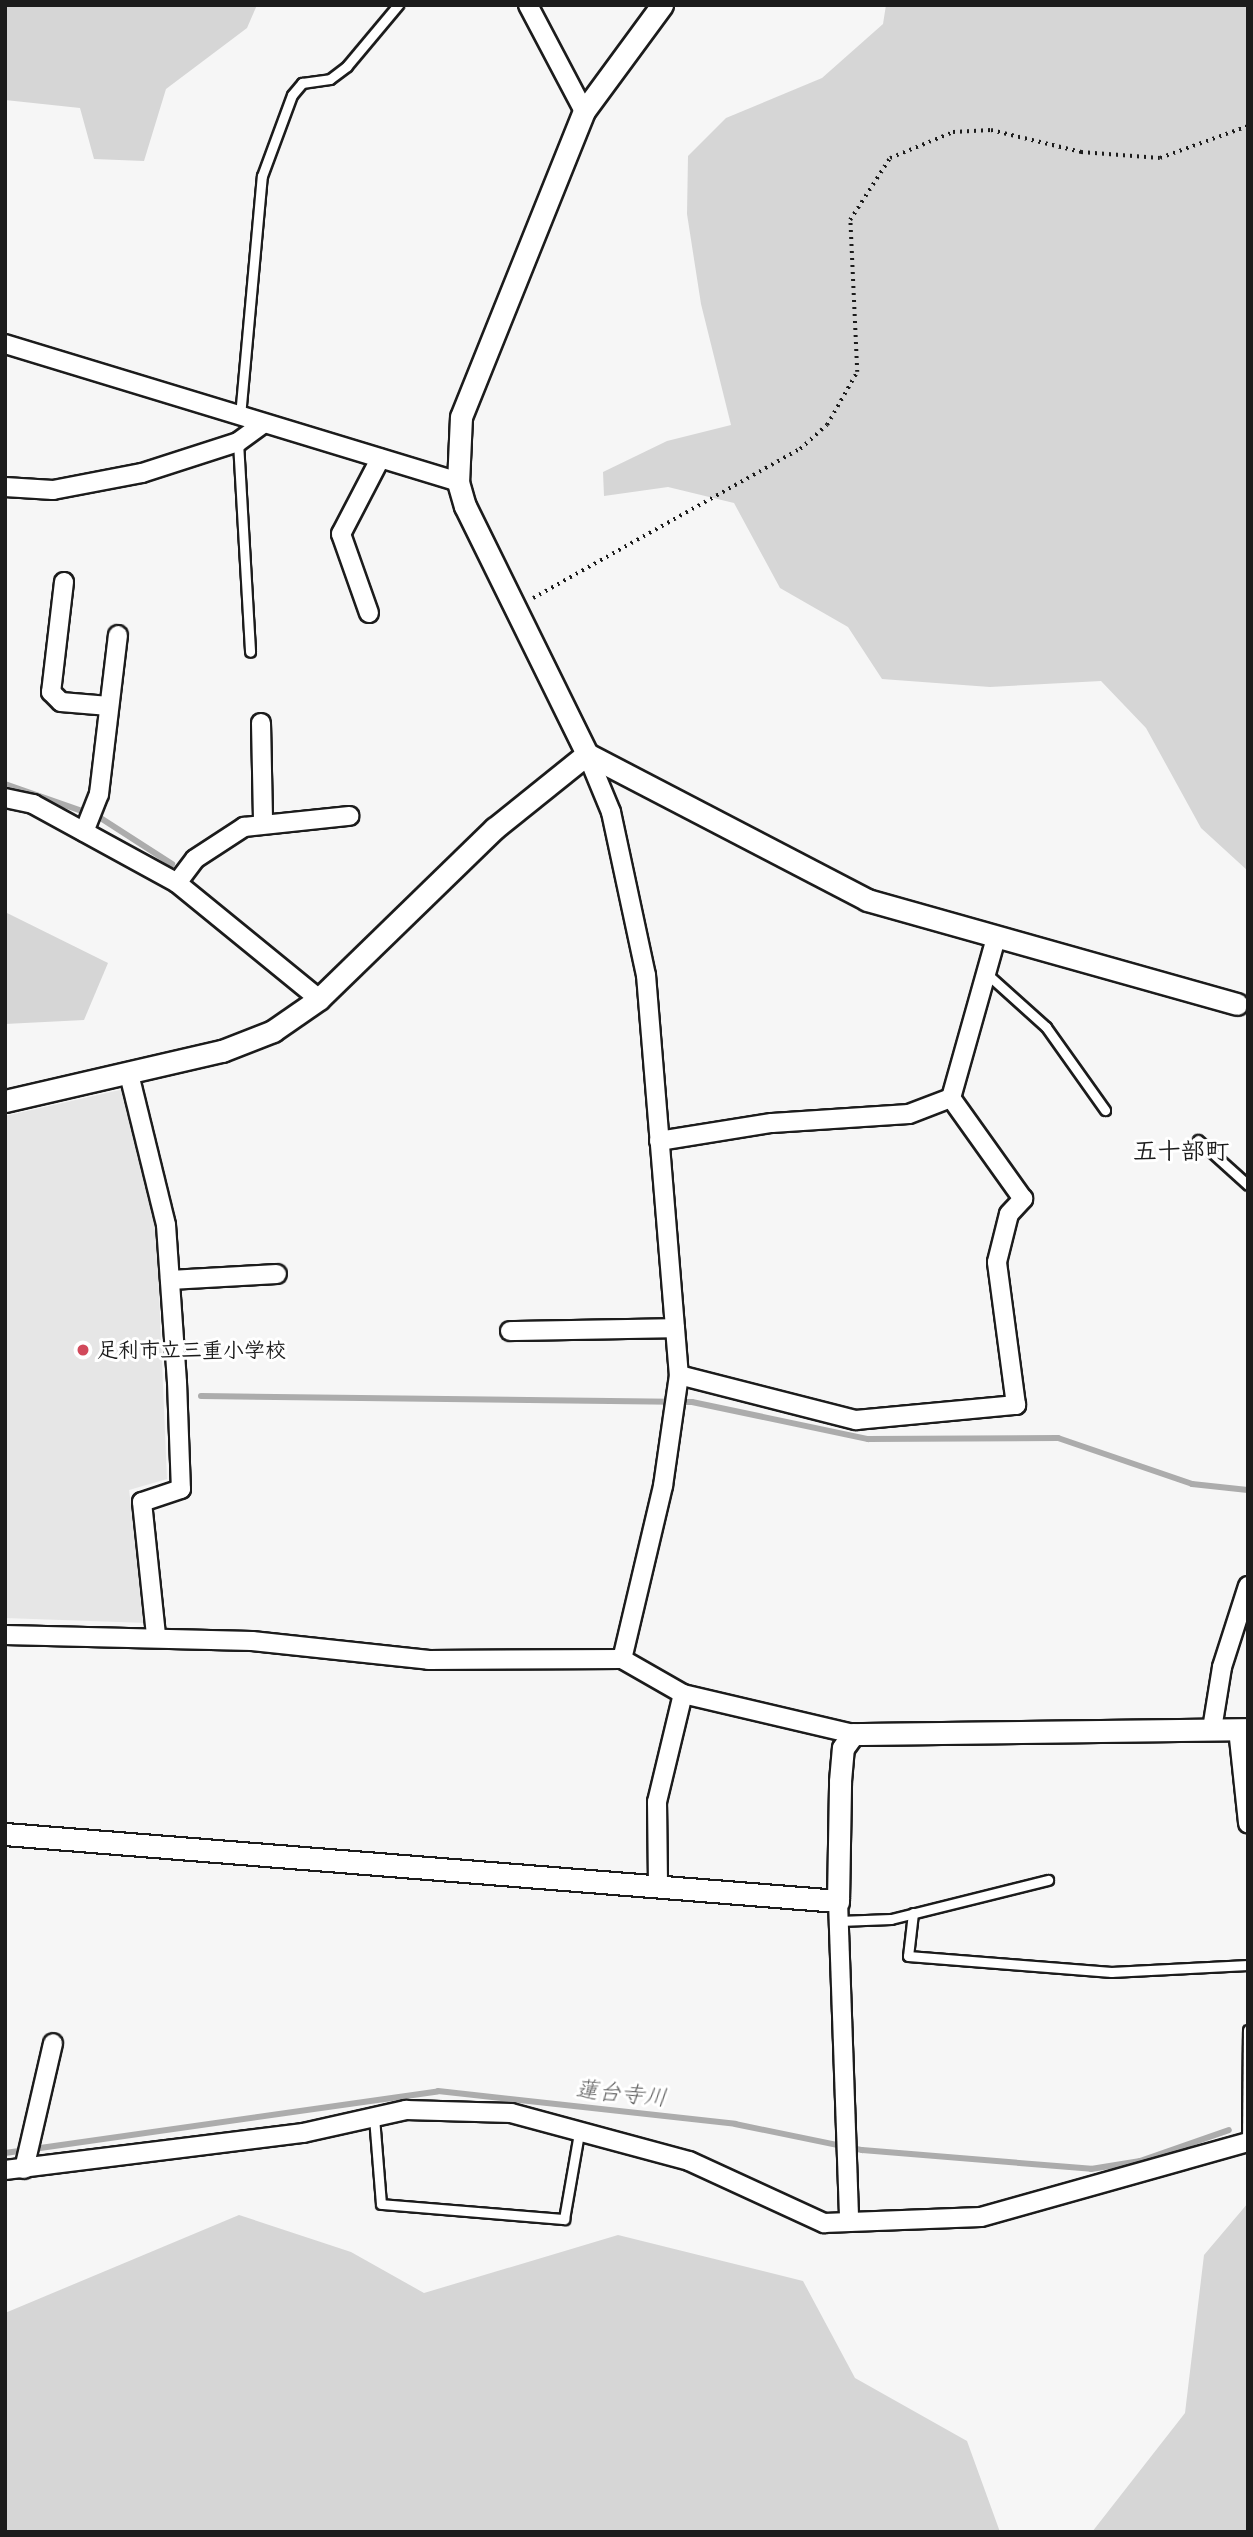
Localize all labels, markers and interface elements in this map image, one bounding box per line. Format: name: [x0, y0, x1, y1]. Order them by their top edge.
district label: 五十部町: [1133, 1138, 1229, 1166]
place label: 足利市立三重小学校: [97, 1337, 286, 1363]
marker: 足利市立三重小学校: [75, 1342, 91, 1358]
water label: 蓮台寺川: [574, 2075, 668, 2113]

